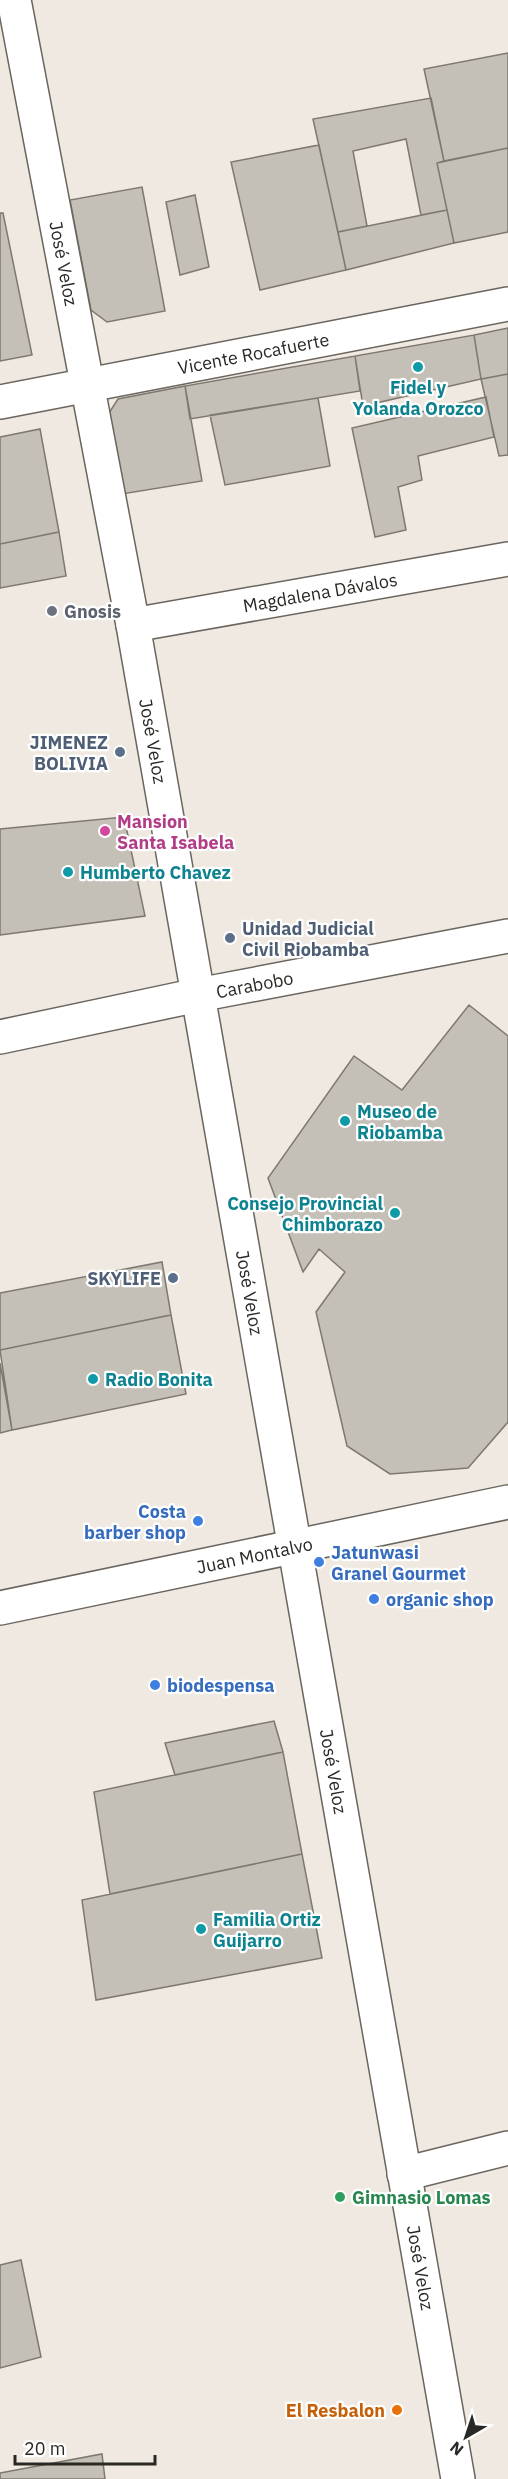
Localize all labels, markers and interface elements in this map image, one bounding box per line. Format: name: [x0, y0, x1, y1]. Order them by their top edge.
street label: José Veloz: [45, 219, 83, 308]
street label: Vicente Rocafuerte: [176, 327, 331, 379]
marker: Fidel y Yolanda Orozco: [411, 360, 425, 374]
place label: Fidel y Yolanda Orozco: [352, 376, 484, 420]
street label: Magdalena Dávalos: [241, 567, 399, 617]
place label: Gnosis: [64, 600, 121, 623]
marker: Gnosis: [45, 604, 59, 618]
street label: José Veloz: [135, 697, 172, 785]
place label: JIMENEZ BOLIVIA: [30, 731, 108, 775]
marker: JIMENEZ BOLIVIA: [113, 745, 127, 759]
place label: Mansion Santa Isabela: [117, 810, 234, 854]
marker: Mansion Santa Isabela: [98, 824, 112, 838]
place label: Humberto Chavez: [80, 861, 231, 884]
marker: Humberto Chavez: [61, 865, 75, 879]
place label: Unidad Judicial Civil Riobamba: [242, 917, 374, 961]
marker: Unidad Judicial Civil Riobamba: [223, 931, 237, 945]
street label: Carabobo: [214, 966, 295, 1003]
place label: Museo de Riobamba: [357, 1100, 443, 1144]
marker: Museo de Riobamba: [338, 1114, 352, 1128]
place label: Consejo Provincial Chimborazo: [227, 1192, 384, 1236]
marker: Consejo Provincial Chimborazo: [388, 1206, 402, 1220]
street label: José Veloz: [231, 1248, 269, 1337]
place label: SKYLIFE: [87, 1267, 161, 1290]
marker: SKYLIFE: [166, 1271, 180, 1285]
place label: Radio Bonita: [105, 1368, 213, 1391]
marker: Radio Bonita: [86, 1372, 100, 1386]
place label: Costa barber shop: [84, 1500, 186, 1544]
marker: Costa barber shop: [191, 1514, 205, 1528]
street label: Juan Montalvo: [194, 1532, 315, 1578]
place label: Jatunwasi Granel Gourmet: [331, 1541, 466, 1585]
marker: Jatunwasi Granel Gourmet: [312, 1555, 326, 1569]
place label: organic shop: [386, 1588, 494, 1611]
marker: organic shop: [367, 1592, 381, 1606]
place label: biodespensa: [167, 1674, 274, 1697]
marker: biodespensa: [148, 1678, 162, 1692]
street label: José Veloz: [315, 1727, 353, 1815]
place label: Familia Ortiz Guijarro: [213, 1908, 321, 1952]
marker: Familia Ortiz Guijarro: [194, 1922, 208, 1936]
place label: Gimnasio Lomas: [352, 2186, 491, 2209]
marker: Gimnasio Lomas: [333, 2190, 347, 2204]
street label: José Veloz: [402, 2223, 440, 2312]
place label: El Resbalon: [286, 2399, 385, 2422]
marker: El Resbalon: [390, 2403, 404, 2417]
north arrow: [436, 2407, 496, 2467]
scale bar: [15, 2428, 154, 2466]
text: 20 m: [24, 2437, 66, 2460]
text: N: [446, 2437, 467, 2460]

